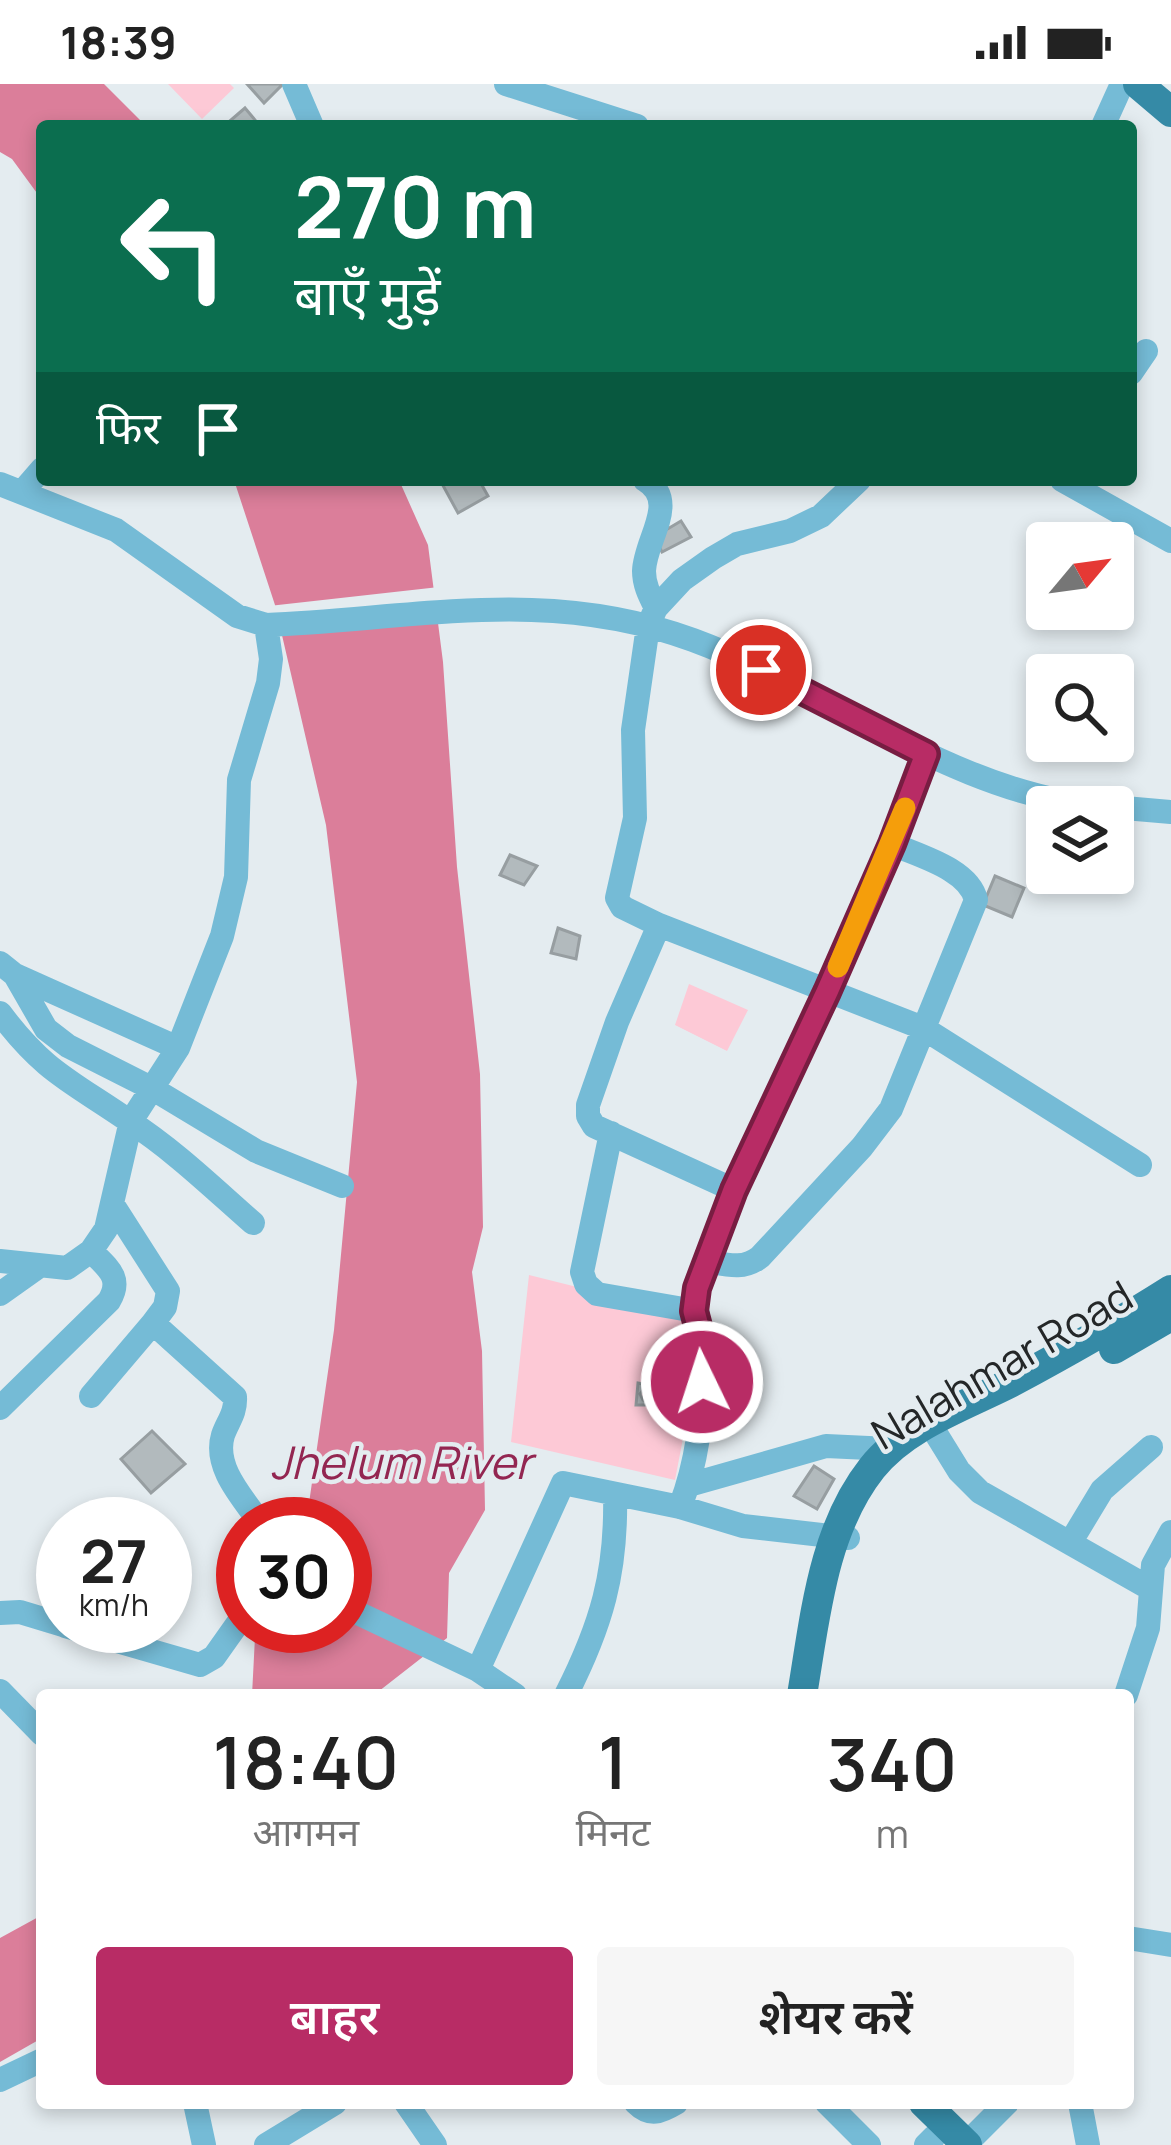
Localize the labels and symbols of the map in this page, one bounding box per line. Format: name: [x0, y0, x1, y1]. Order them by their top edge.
north arrow: [1026, 522, 1134, 630]
pin: [710, 619, 812, 721]
street label: Nalahmar Road: [860, 1266, 1143, 1462]
position arrow: [639, 1319, 765, 1445]
water label: Jhelum River: [270, 1431, 538, 1493]
speed limit sign: 30: [216, 1497, 372, 1653]

